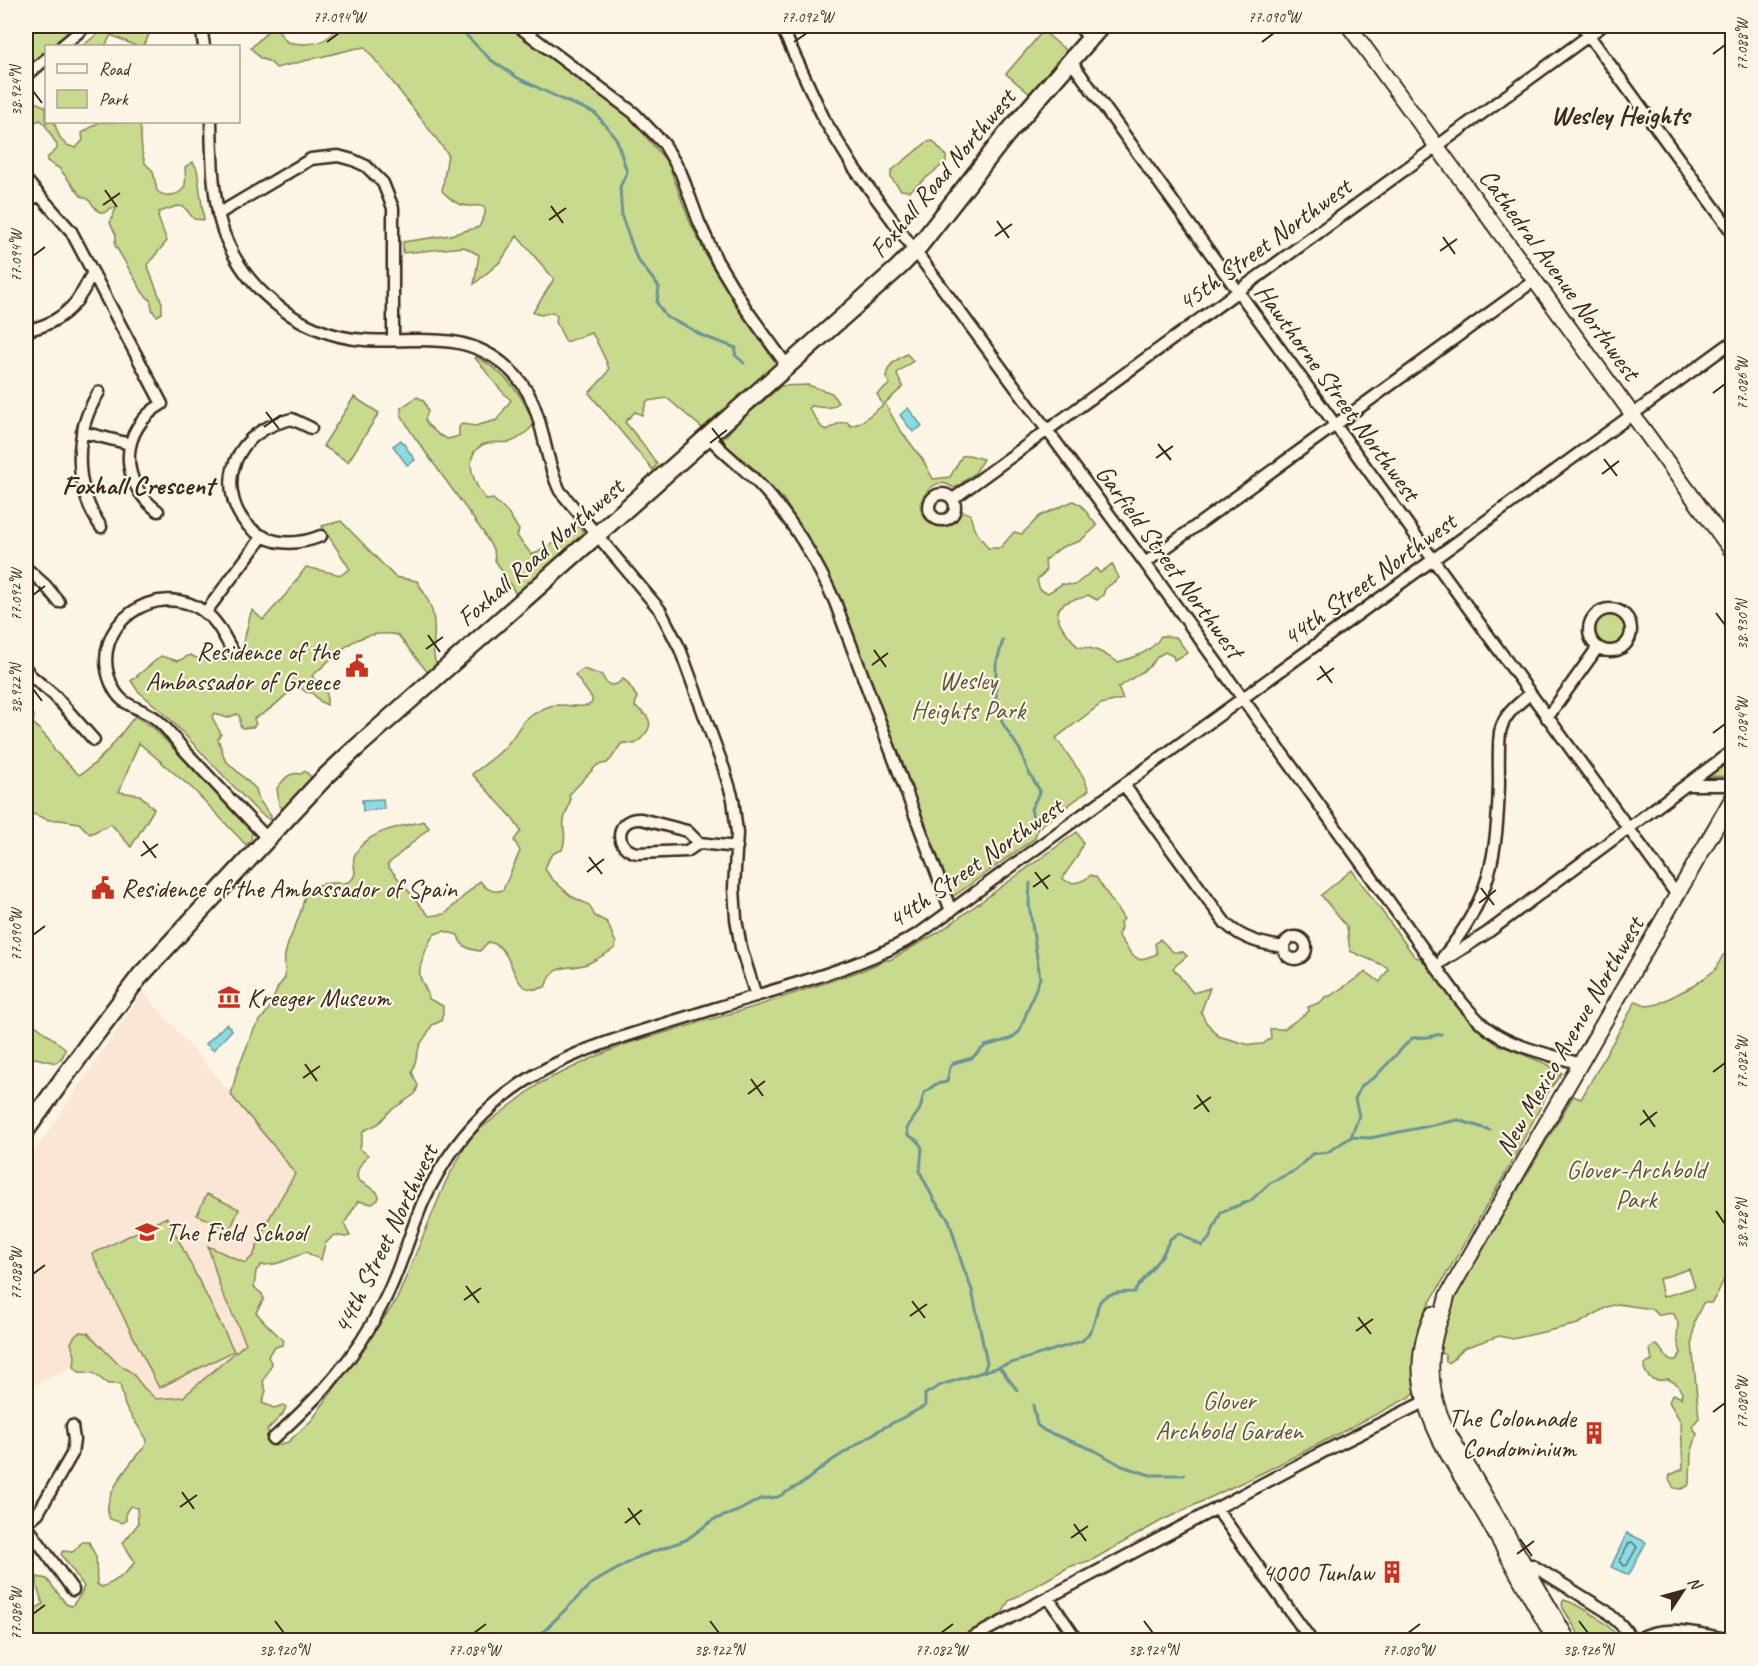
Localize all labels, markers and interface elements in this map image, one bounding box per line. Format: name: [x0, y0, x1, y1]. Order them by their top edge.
text: 77.094°W: [313, 8, 368, 27]
text: 77.092°W: [781, 8, 836, 27]
text: 77.090°W: [1248, 8, 1303, 27]
text: 77.088°W: [1733, 16, 1752, 71]
legend: [45, 45, 240, 123]
text: Road: [99, 58, 132, 80]
text: 38.924°N: [7, 63, 26, 116]
street label: Foxhall Road Northwest: [862, 80, 1024, 265]
text: Park: [99, 88, 129, 110]
district label: Wesley Heights: [1551, 98, 1692, 132]
street label: Cathedral Avenue Northwest: [1472, 162, 1649, 389]
street label: 45th Street Northwest: [1171, 169, 1359, 318]
text: 77.094°W: [7, 227, 26, 282]
street label: Hawthorne Street Northwest: [1248, 277, 1429, 509]
text: 77.086°W: [1733, 355, 1752, 410]
street label: Garfield Street Northwest: [1088, 458, 1253, 667]
district label: Foxhall Crescent: [62, 468, 218, 502]
street label: Foxhall Road Northwest: [450, 469, 632, 634]
street label: 44th Street Northwest: [1276, 504, 1464, 653]
text: 77.092°W: [7, 566, 26, 621]
text: 38.930°N: [1733, 597, 1752, 650]
place label: Residence of the Ambassador of Greece: [145, 635, 342, 698]
public building icon: Residence of the Ambassador of Greece: [344, 653, 370, 679]
text: 38.922°N: [7, 661, 26, 714]
park label: Wesley Heights Park: [911, 664, 1028, 727]
text: 77.084°W: [1733, 695, 1752, 750]
street label: 44th Street Northwest: [881, 789, 1071, 936]
place label: Residence of the Ambassador of Spain: [121, 872, 458, 905]
public building icon: Residence of the Ambassador of Spain: [90, 875, 116, 901]
text: 77.090°W: [7, 906, 26, 961]
street label: New Mexico Avenue Northwest: [1488, 909, 1652, 1161]
place label: Kreeger Museum: [247, 981, 393, 1014]
museum icon: Kreeger Museum: [216, 984, 242, 1010]
text: 77.082°W: [1733, 1034, 1752, 1089]
street label: 44th Street Northwest: [325, 1137, 447, 1339]
park label: Glover-Archbold Park: [1566, 1153, 1710, 1216]
text: 38.928°N: [1733, 1196, 1752, 1249]
place label: The Field School: [165, 1216, 311, 1249]
school or university icon: The Field School: [134, 1219, 160, 1245]
text: 77.088°W: [7, 1245, 26, 1300]
text: 77.080°W: [1733, 1374, 1752, 1429]
park label: Glover Archbold Garden: [1155, 1384, 1304, 1447]
place label: The Colonnade Condominium: [1448, 1402, 1578, 1465]
building icon: The Colonnade Condominium: [1581, 1420, 1607, 1446]
place label: 4000 Tunlaw: [1262, 1556, 1377, 1589]
building icon: 4000 Tunlaw: [1379, 1559, 1405, 1585]
north arrow: [1653, 1561, 1713, 1621]
text: N: [1683, 1573, 1707, 1595]
text: 77.086°W: [7, 1585, 26, 1640]
text: 38.920°N: [259, 1641, 312, 1660]
text: 77.084°W: [448, 1641, 503, 1660]
text: 38.922°N: [694, 1641, 747, 1660]
text: 77.082°W: [915, 1641, 970, 1660]
text: 38.924°N: [1128, 1641, 1181, 1660]
text: 77.080°W: [1382, 1641, 1437, 1660]
text: 38.926°N: [1563, 1641, 1616, 1660]

